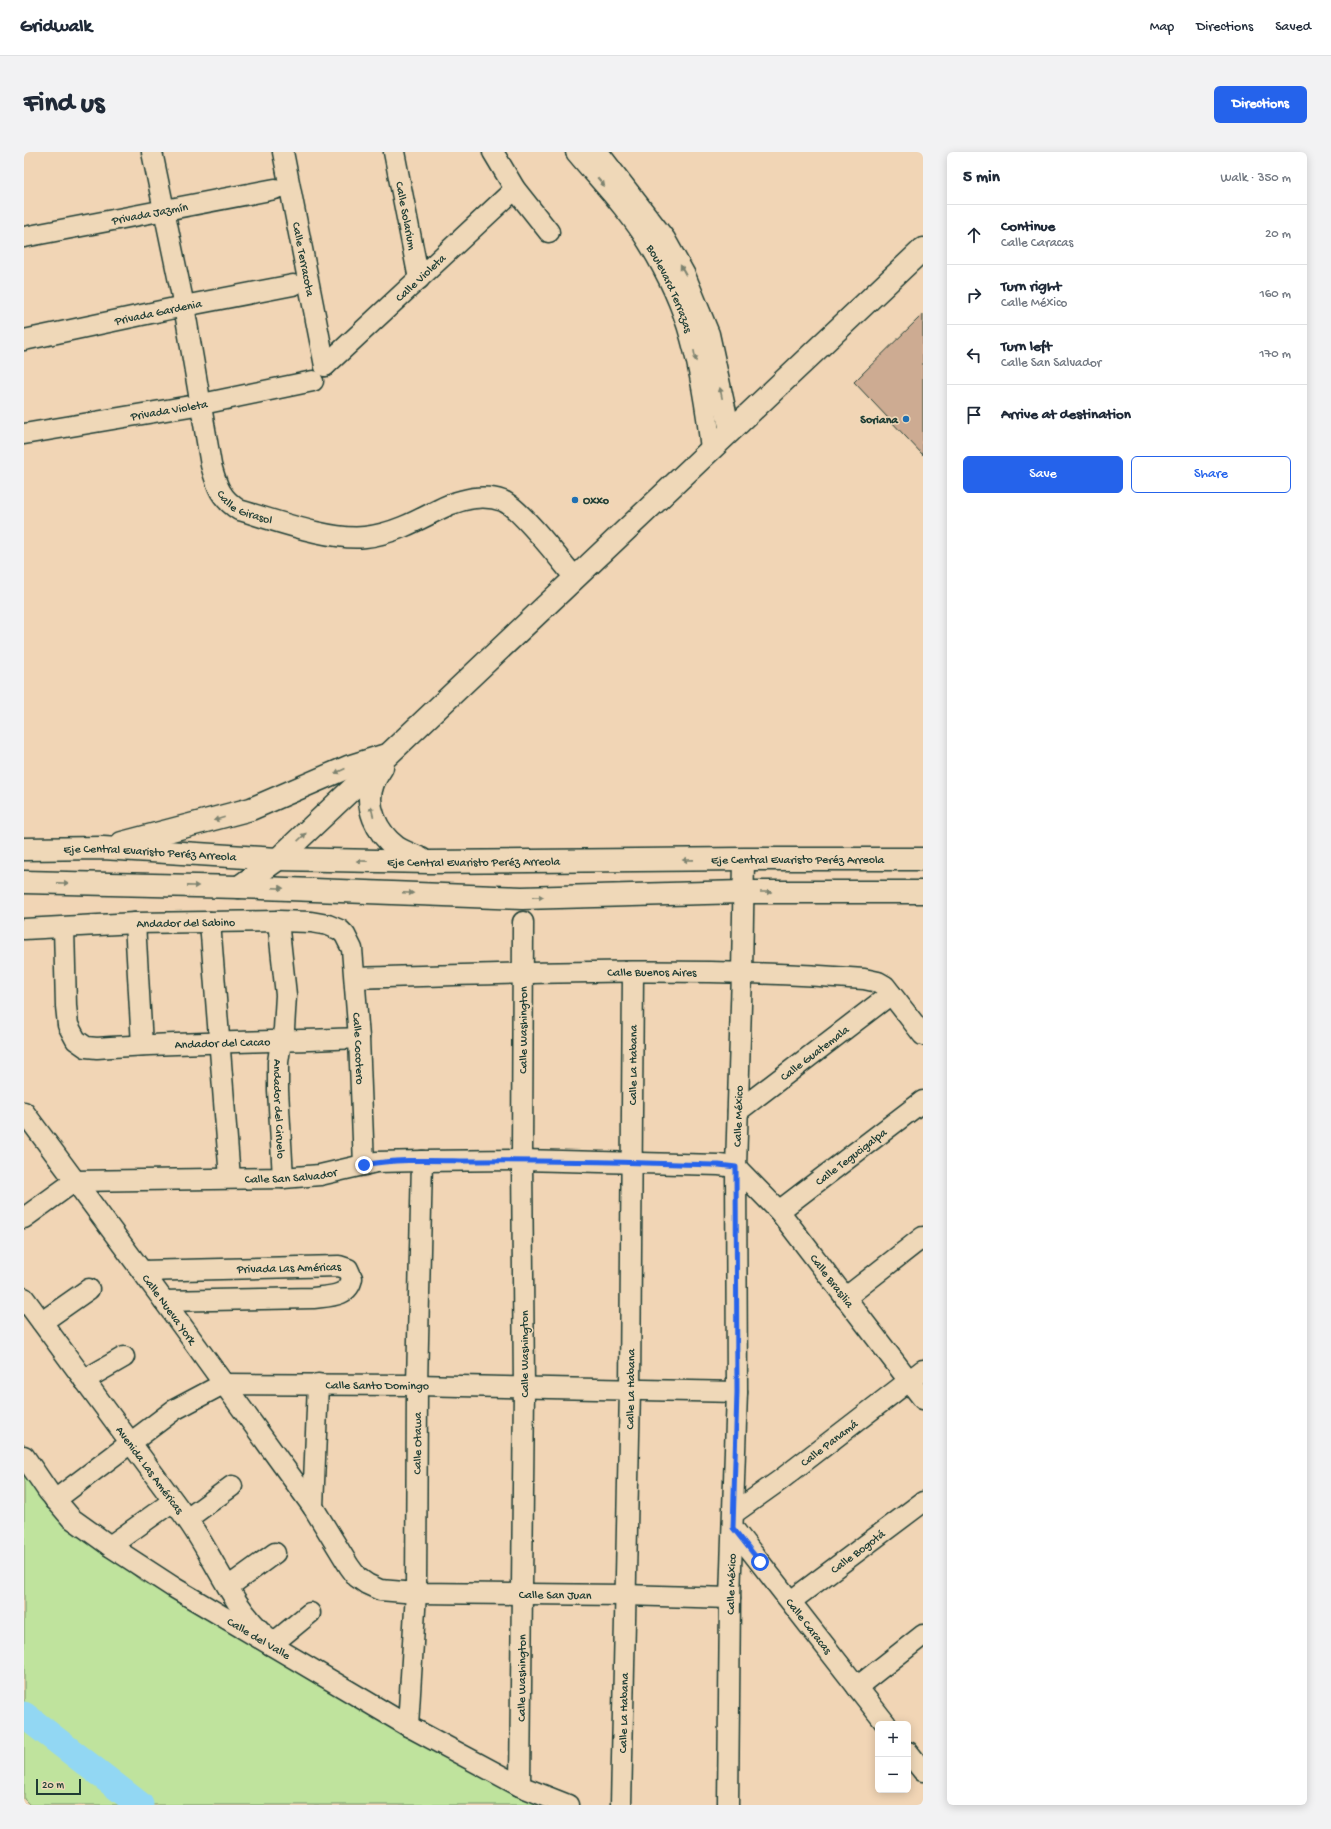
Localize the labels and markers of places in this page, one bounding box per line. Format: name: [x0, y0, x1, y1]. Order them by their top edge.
place label: Soriana: [860, 414, 899, 428]
marker: Soriana: [901, 414, 911, 424]
marker: Oxxo: [570, 495, 580, 505]
place label: Oxxo: [583, 495, 610, 509]

